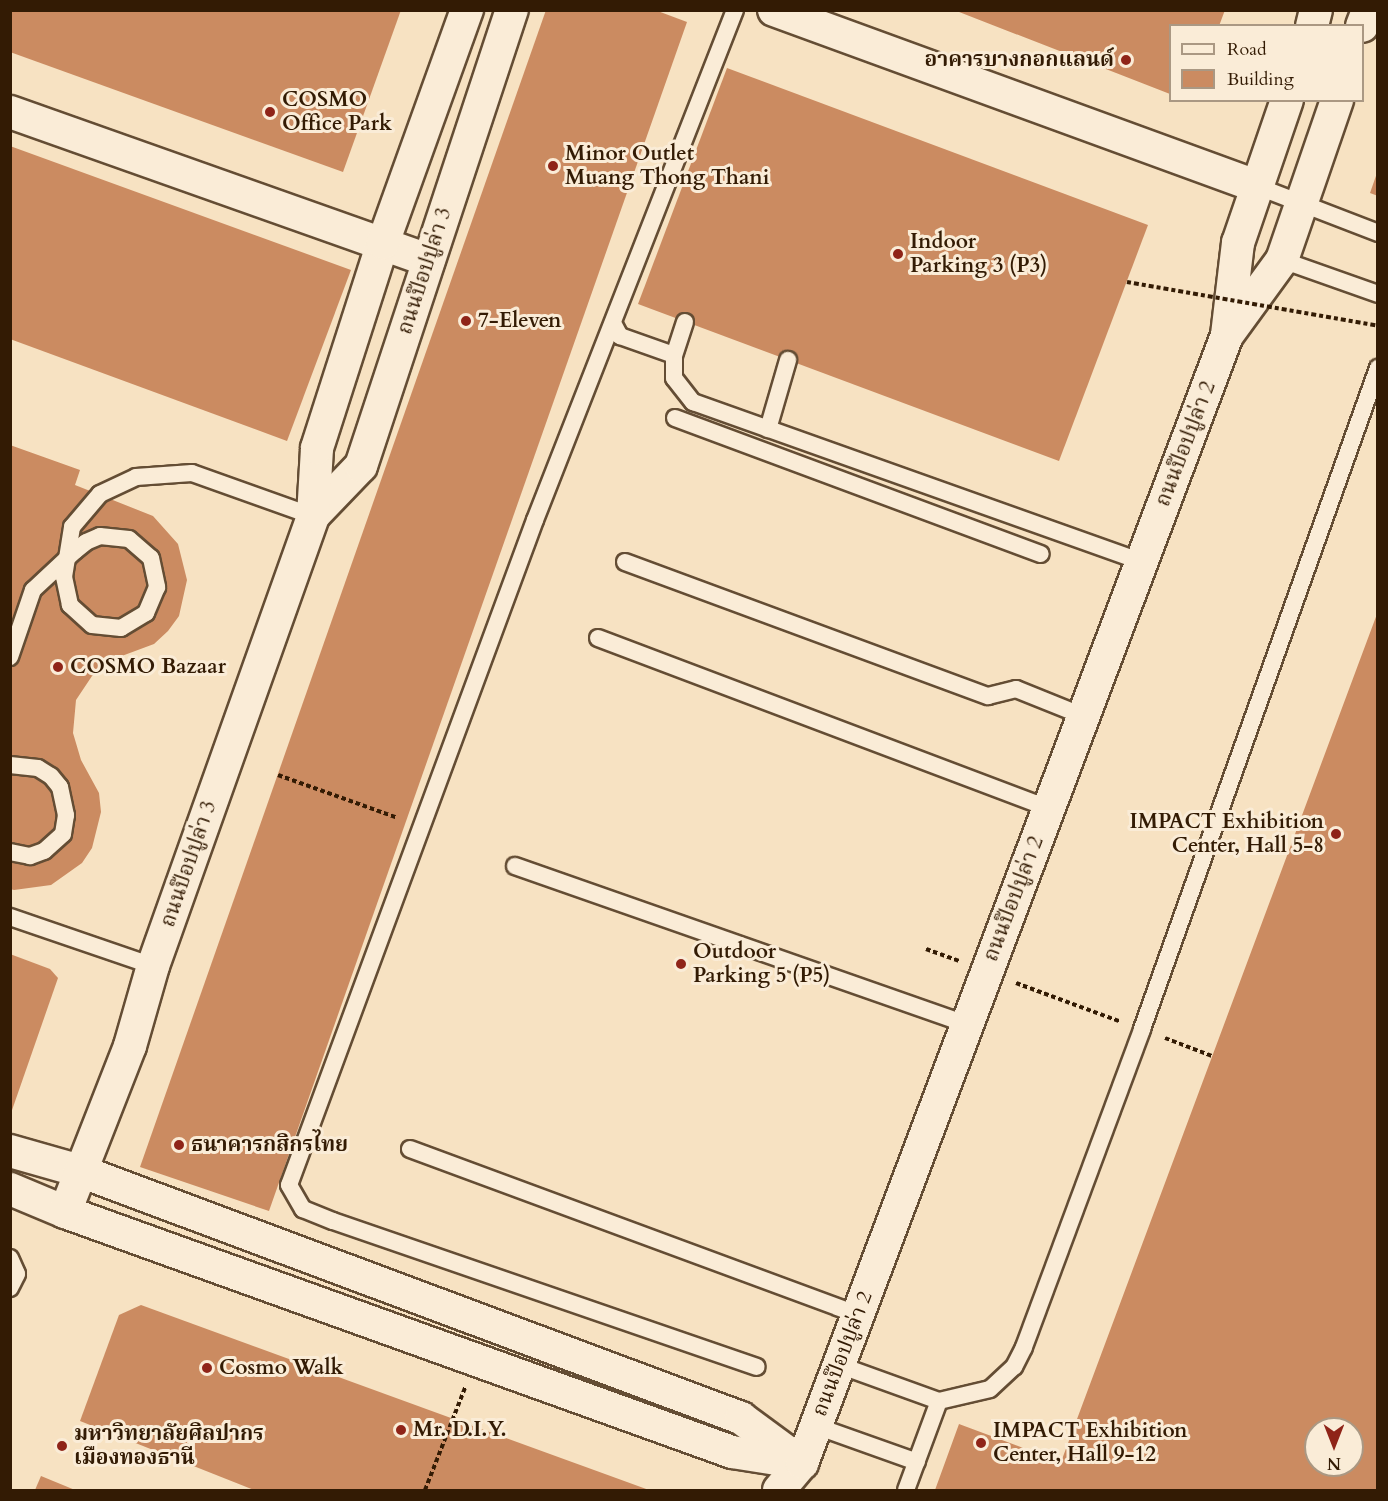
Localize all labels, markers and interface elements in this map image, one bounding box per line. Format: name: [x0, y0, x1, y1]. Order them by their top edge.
legend: [1169, 24, 1364, 102]
text: Road: [1227, 37, 1267, 62]
place label: อาคารบางกอกแลนด์: [925, 47, 1114, 73]
marker: อาคารบางกอกแลนด์: [1119, 53, 1133, 67]
text: Building: [1227, 67, 1294, 92]
place label: COSMO Office Park: [282, 87, 392, 137]
marker: COSMO Office Park: [263, 105, 277, 119]
place label: Minor Outlet Muang Thong Thani: [565, 141, 769, 191]
marker: Minor Outlet Muang Thong Thani: [546, 159, 560, 173]
street label: ถนนป๊อปปูล่า 3: [393, 204, 457, 338]
place label: Indoor Parking 3 (P3): [910, 229, 1047, 279]
marker: Indoor Parking 3 (P3): [891, 247, 905, 261]
place label: 7-Eleven: [478, 308, 562, 334]
marker: 7-Eleven: [459, 314, 473, 328]
street label: ถนนป๊อปปูล่า 2: [1151, 378, 1221, 510]
place label: COSMO Bazaar: [70, 654, 226, 680]
marker: COSMO Bazaar: [51, 660, 65, 674]
street label: ถนนป๊อปปูล่า 3: [156, 797, 222, 931]
place label: IMPACT Exhibition Center, Hall 5-8: [1130, 809, 1324, 859]
marker: IMPACT Exhibition Center, Hall 5-8: [1329, 827, 1343, 841]
street label: ถนนป๊อปปูล่า 2: [979, 833, 1049, 965]
place label: Outdoor Parking 5 (P5): [693, 939, 830, 989]
marker: Outdoor Parking 5 (P5): [674, 957, 688, 971]
place label: ธนาคารกสิกรไทย: [191, 1132, 348, 1158]
marker: ธนาคารกสิกรไทย: [172, 1138, 186, 1152]
street label: ถนนป๊อปปูล่า 2: [808, 1288, 878, 1420]
place label: Cosmo Walk: [219, 1355, 344, 1381]
marker: Cosmo Walk: [200, 1361, 214, 1375]
place label: Mr. D.I.Y.: [413, 1417, 507, 1443]
north arrow: [1304, 1417, 1364, 1477]
place label: IMPACT Exhibition Center, Hall 9-12: [993, 1418, 1187, 1468]
place label: มหาวิทยาลัยศิลปากร เมืองทองธานี: [74, 1421, 264, 1471]
marker: Mr. D.I.Y.: [394, 1423, 408, 1437]
marker: IMPACT Exhibition Center, Hall 9-12: [974, 1436, 988, 1450]
marker: มหาวิทยาลัยศิลปากร เมืองทองธานี: [55, 1439, 69, 1453]
text: N: [1327, 1452, 1341, 1474]

